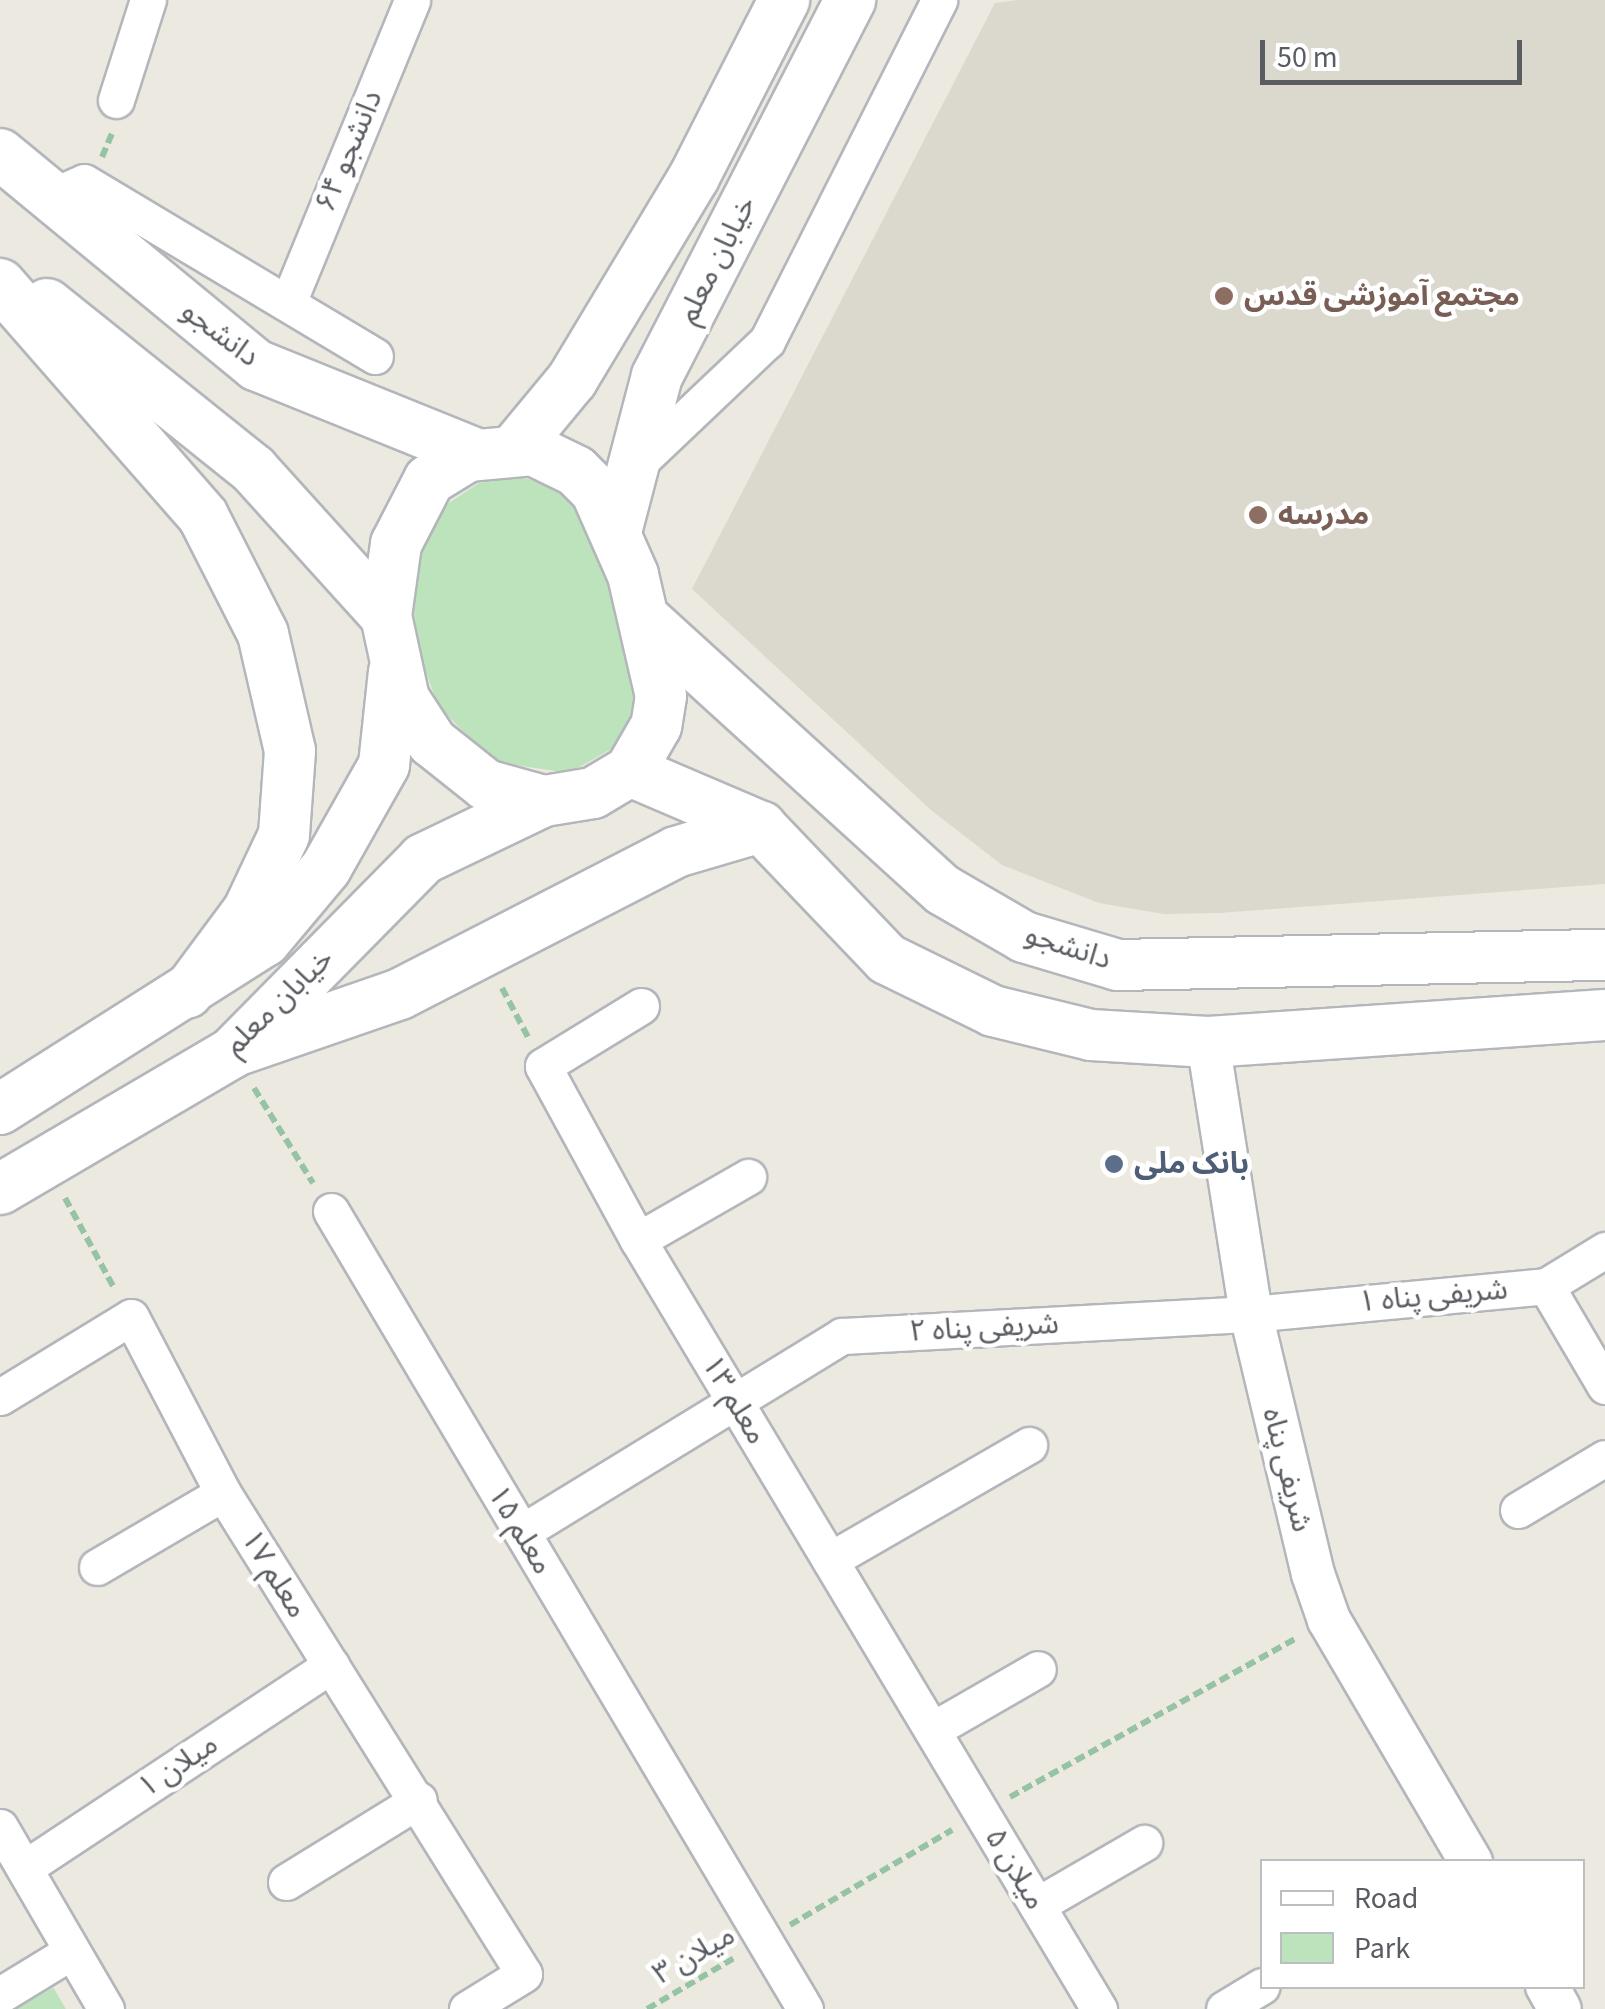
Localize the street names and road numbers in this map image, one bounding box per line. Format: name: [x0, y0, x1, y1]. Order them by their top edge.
street label: دانشجو ۶۴: [307, 85, 391, 217]
street label: خیابان معلم: [670, 190, 764, 330]
street label: دانشجو: [174, 293, 266, 375]
street label: دانشجو: [1020, 916, 1116, 978]
street label: خیابان معلم: [217, 941, 341, 1063]
street label: شریفی پناه ۱: [1357, 1272, 1509, 1320]
street label: شریفی پناه ۲: [908, 1306, 1060, 1350]
street label: معلم ۱۳: [693, 1349, 775, 1451]
street label: شریفی پناه: [1254, 1404, 1320, 1536]
street label: معلم ۱۵: [479, 1479, 561, 1581]
street label: معلم ۱۷: [233, 1523, 315, 1625]
street label: میلان ۱: [131, 1726, 225, 1806]
street label: میلان ۵: [977, 1822, 1053, 1916]
street label: میلان ۳: [647, 1917, 741, 1993]

